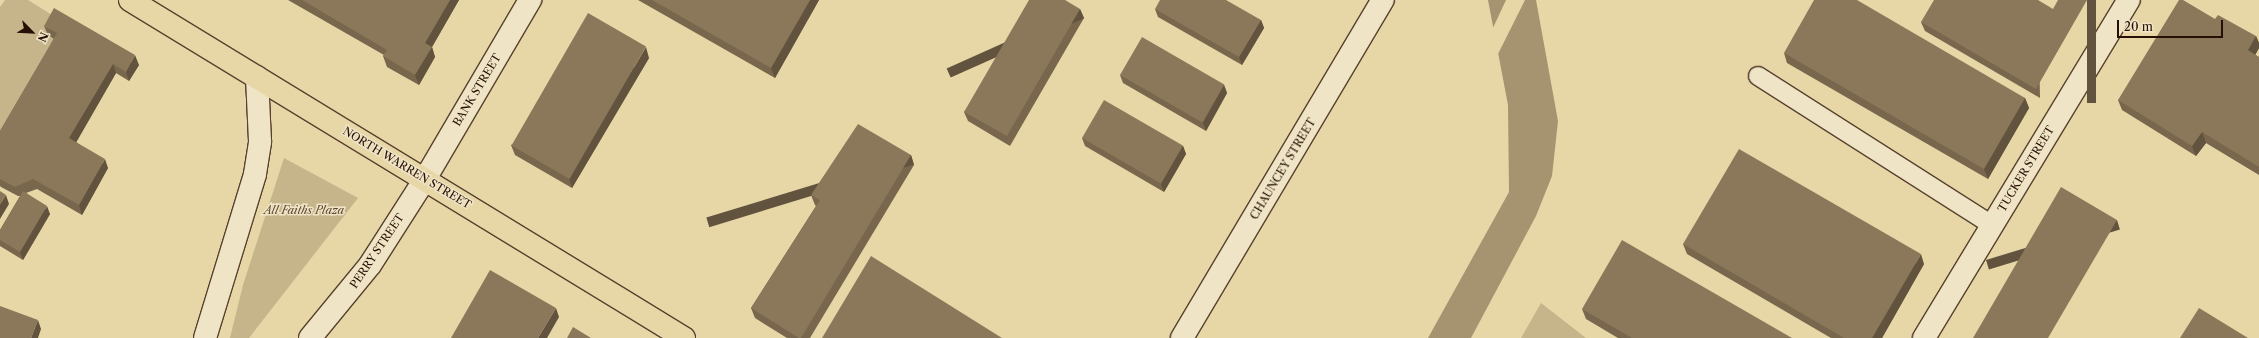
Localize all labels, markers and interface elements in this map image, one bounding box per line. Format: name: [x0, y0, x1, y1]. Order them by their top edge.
north arrow: [12, 12, 52, 52]
scale bar: [2119, 12, 2225, 38]
text: 20 m: [2124, 19, 2153, 34]
text: N: [35, 30, 51, 44]
street label: BANK STREET: [450, 51, 504, 129]
street label: CHAUNCEY STREET: [1247, 116, 1319, 222]
street label: TUCKER STREET: [1995, 123, 2057, 215]
street label: NORTH WARREN STREET: [340, 124, 474, 212]
park label: All Faiths Plaza: [264, 203, 344, 217]
street label: PERRY STREET: [347, 211, 407, 291]

